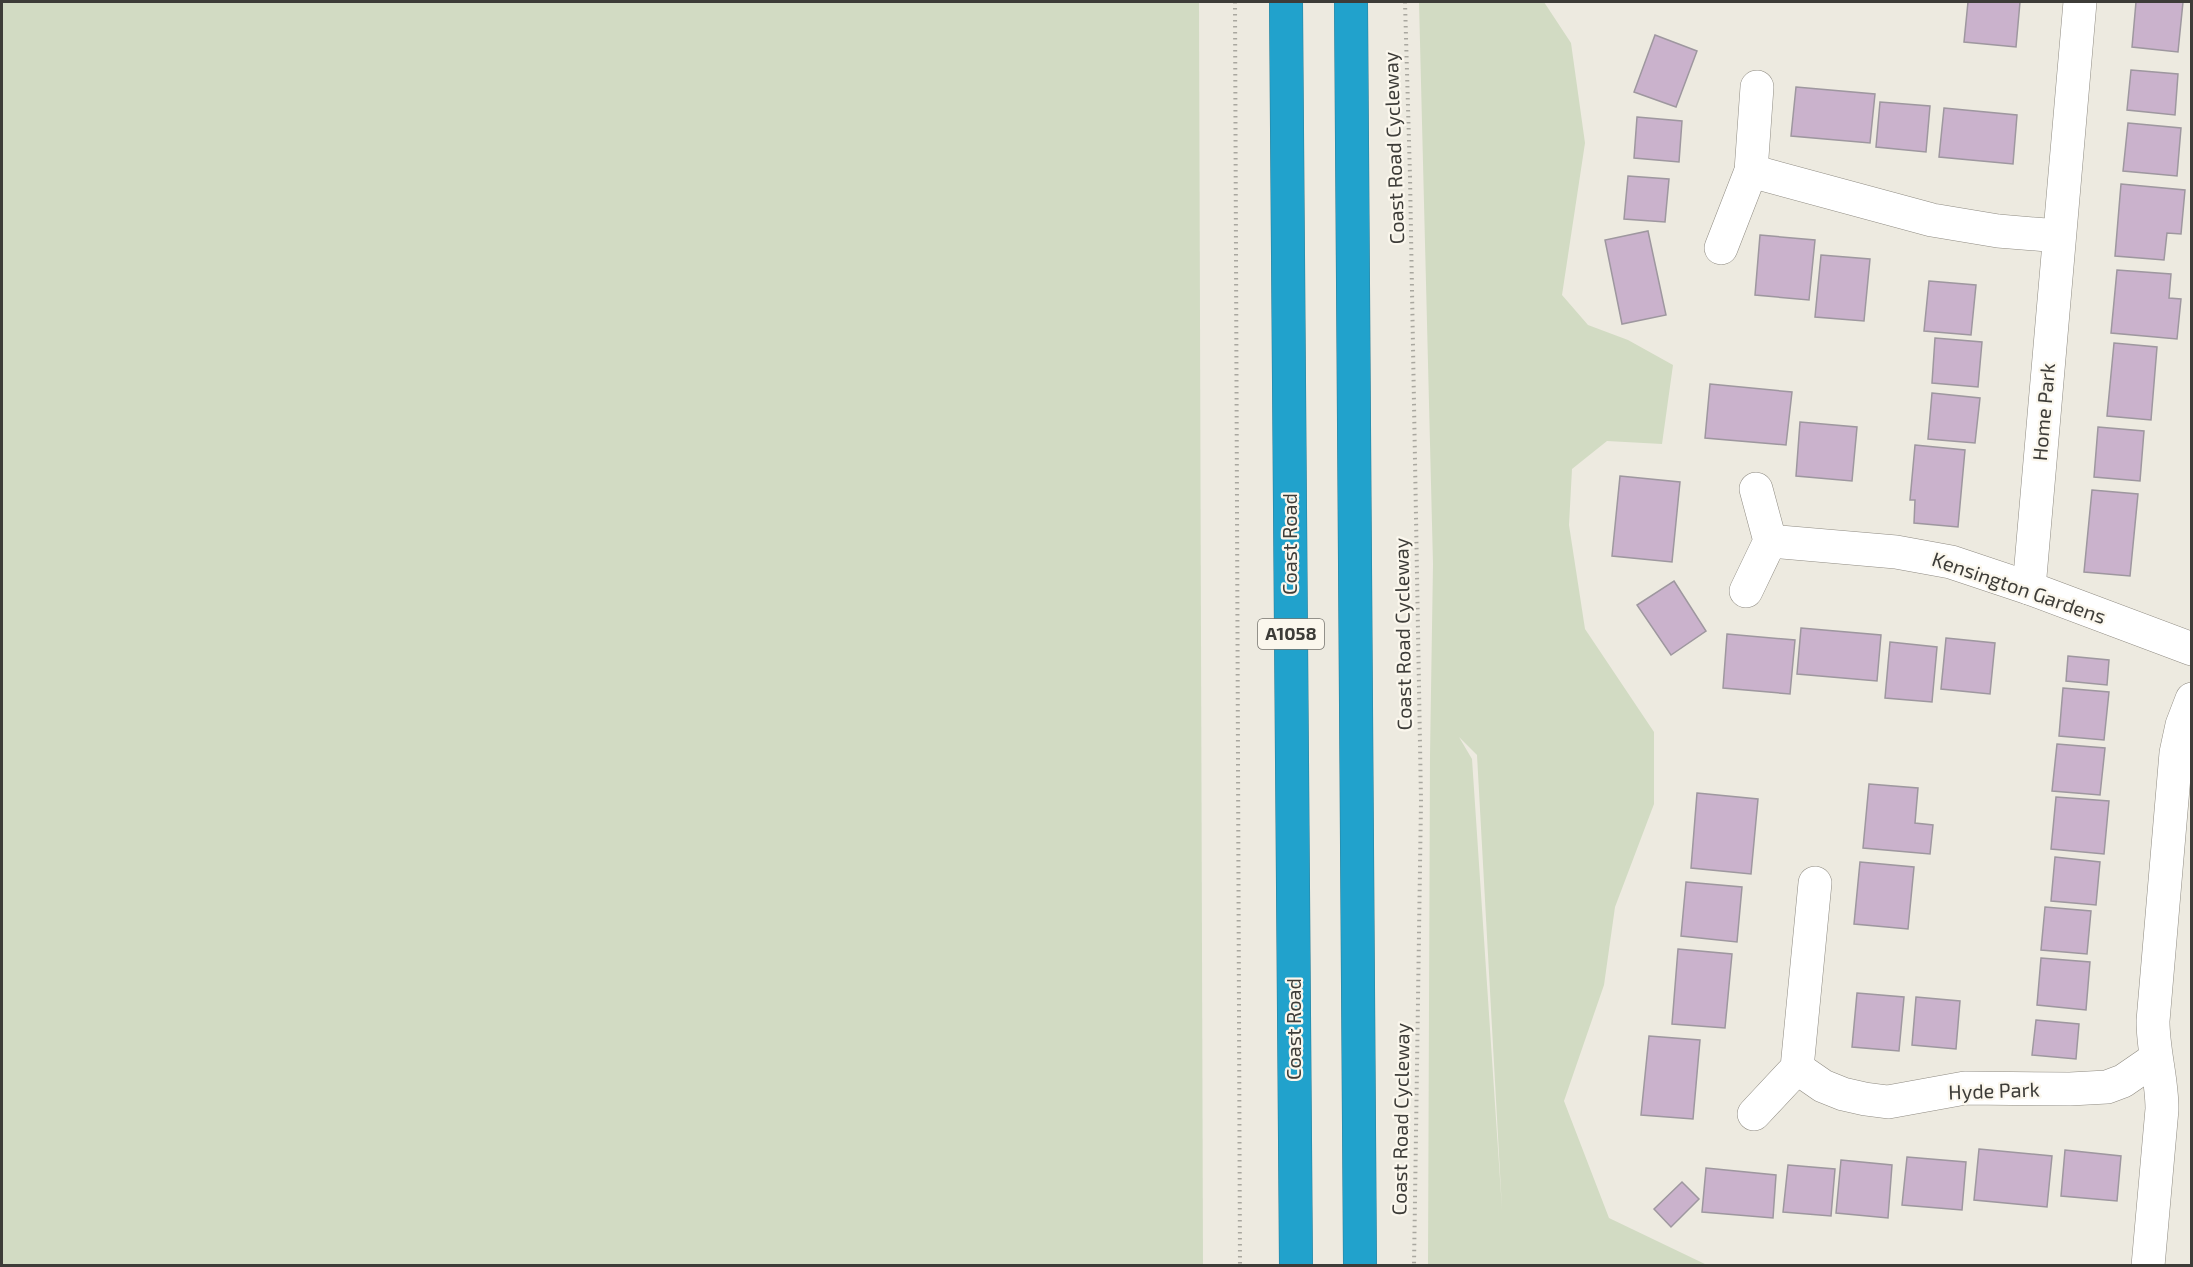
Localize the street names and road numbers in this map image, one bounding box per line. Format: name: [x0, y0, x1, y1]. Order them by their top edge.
street label: Coast Road Cycleway: [1378, 51, 1408, 245]
street label: Home Park: [2027, 362, 2059, 462]
street label: Coast Road: [1277, 493, 1301, 595]
street label: Coast Road Cycleway: [1388, 537, 1416, 731]
street label: Kensington Gardens: [1929, 546, 2109, 628]
road number: A1058: [1258, 619, 1324, 649]
street label: Coast Road: [1281, 978, 1305, 1080]
street label: Coast Road Cycleway: [1386, 1022, 1414, 1215]
street label: Hyde Park: [1948, 1076, 2040, 1104]

